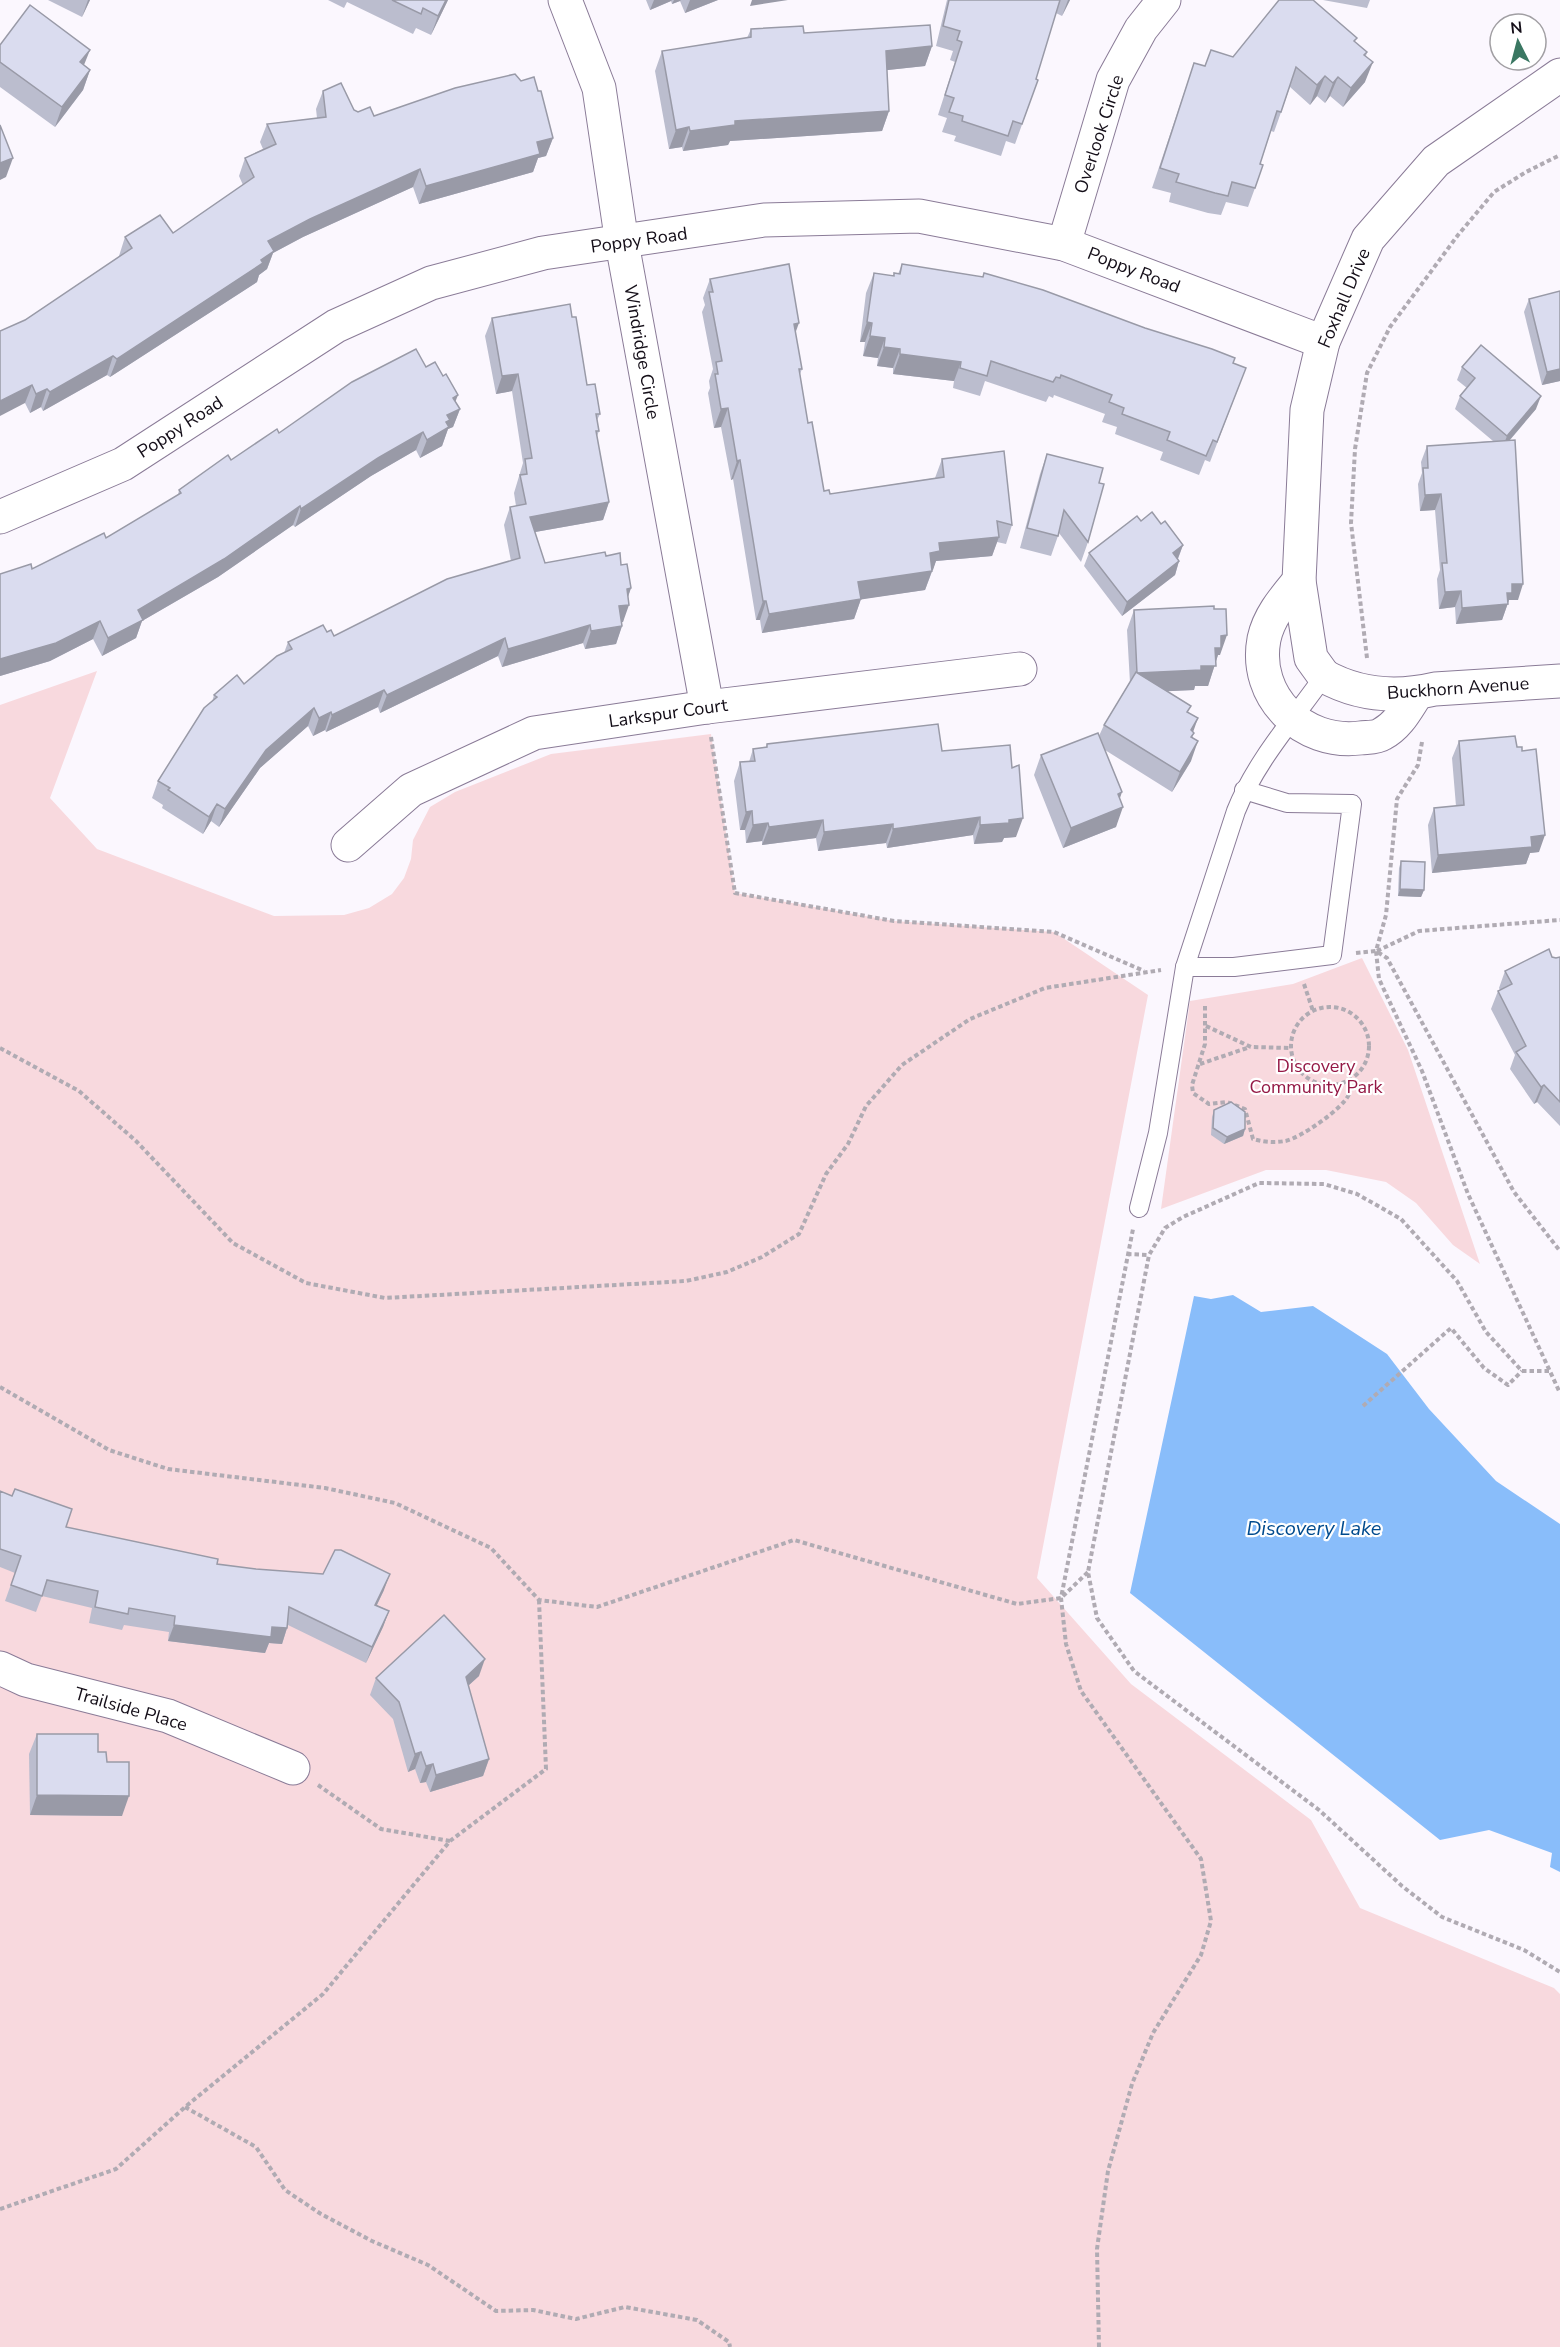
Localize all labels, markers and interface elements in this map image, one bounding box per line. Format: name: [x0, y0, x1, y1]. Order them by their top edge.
north arrow: [1488, 12, 1548, 72]
text: N: [1509, 17, 1524, 40]
street label: Overlook Circle: [1068, 72, 1130, 196]
street label: Poppy Road: [589, 221, 689, 259]
street label: Poppy Road: [1084, 241, 1184, 299]
street label: Foxhall Drive: [1312, 244, 1376, 352]
street label: Windridge Circle: [618, 283, 666, 421]
street label: Poppy Road: [133, 390, 227, 464]
street label: Buckhorn Avenue: [1386, 671, 1530, 705]
street label: Larkspur Court: [607, 693, 730, 733]
park label: Discovery Community Park: [1249, 1054, 1384, 1099]
water label: Discovery Lake: [1247, 1515, 1382, 1542]
street label: Trailside Place: [72, 1681, 190, 1737]

